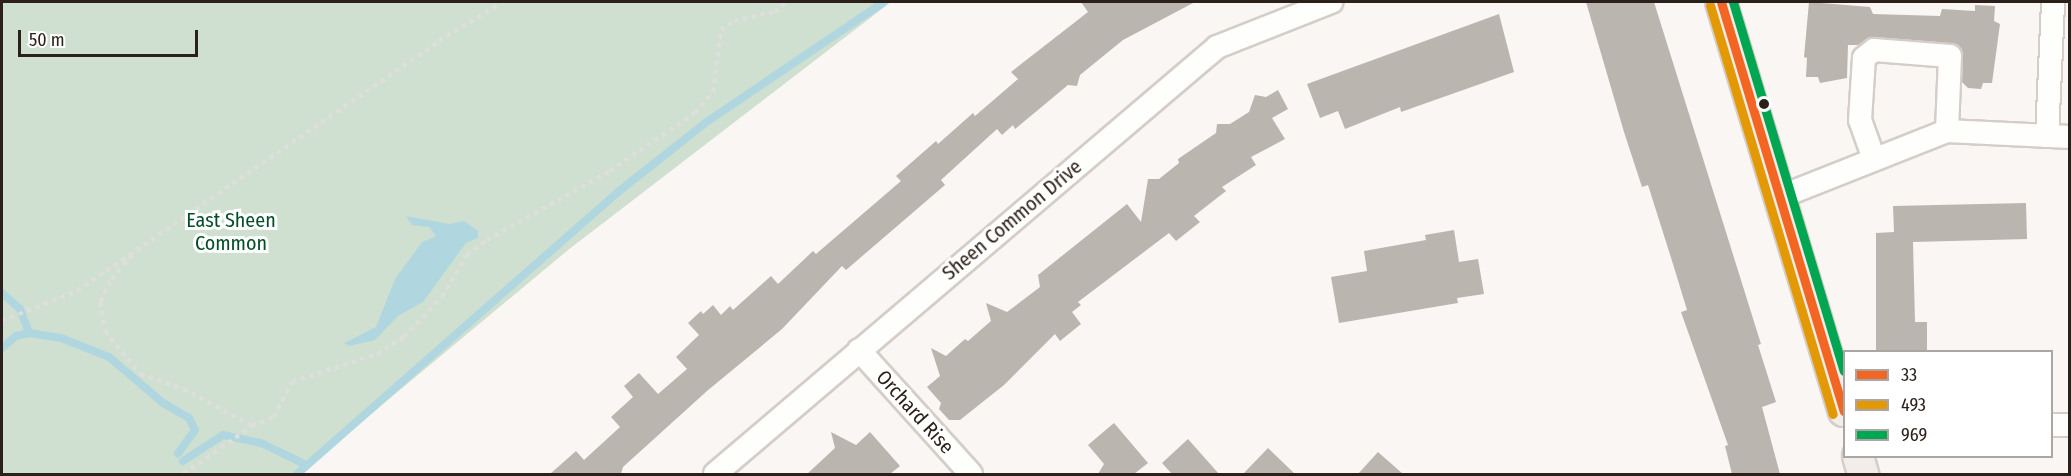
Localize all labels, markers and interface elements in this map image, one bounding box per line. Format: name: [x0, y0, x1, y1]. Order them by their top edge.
scale bar: [21, 18, 201, 56]
text: 50 m: [29, 29, 65, 51]
unlabelled marker: [1758, 98, 1770, 110]
street label: Sheen Common Drive: [937, 155, 1087, 285]
park label: East Sheen Common: [186, 208, 276, 255]
legend: [1843, 350, 2053, 458]
text: 33: [1901, 364, 1917, 386]
street label: Orchard Rise: [871, 365, 959, 459]
text: 493: [1901, 394, 1926, 416]
text: 969: [1901, 424, 1927, 446]

